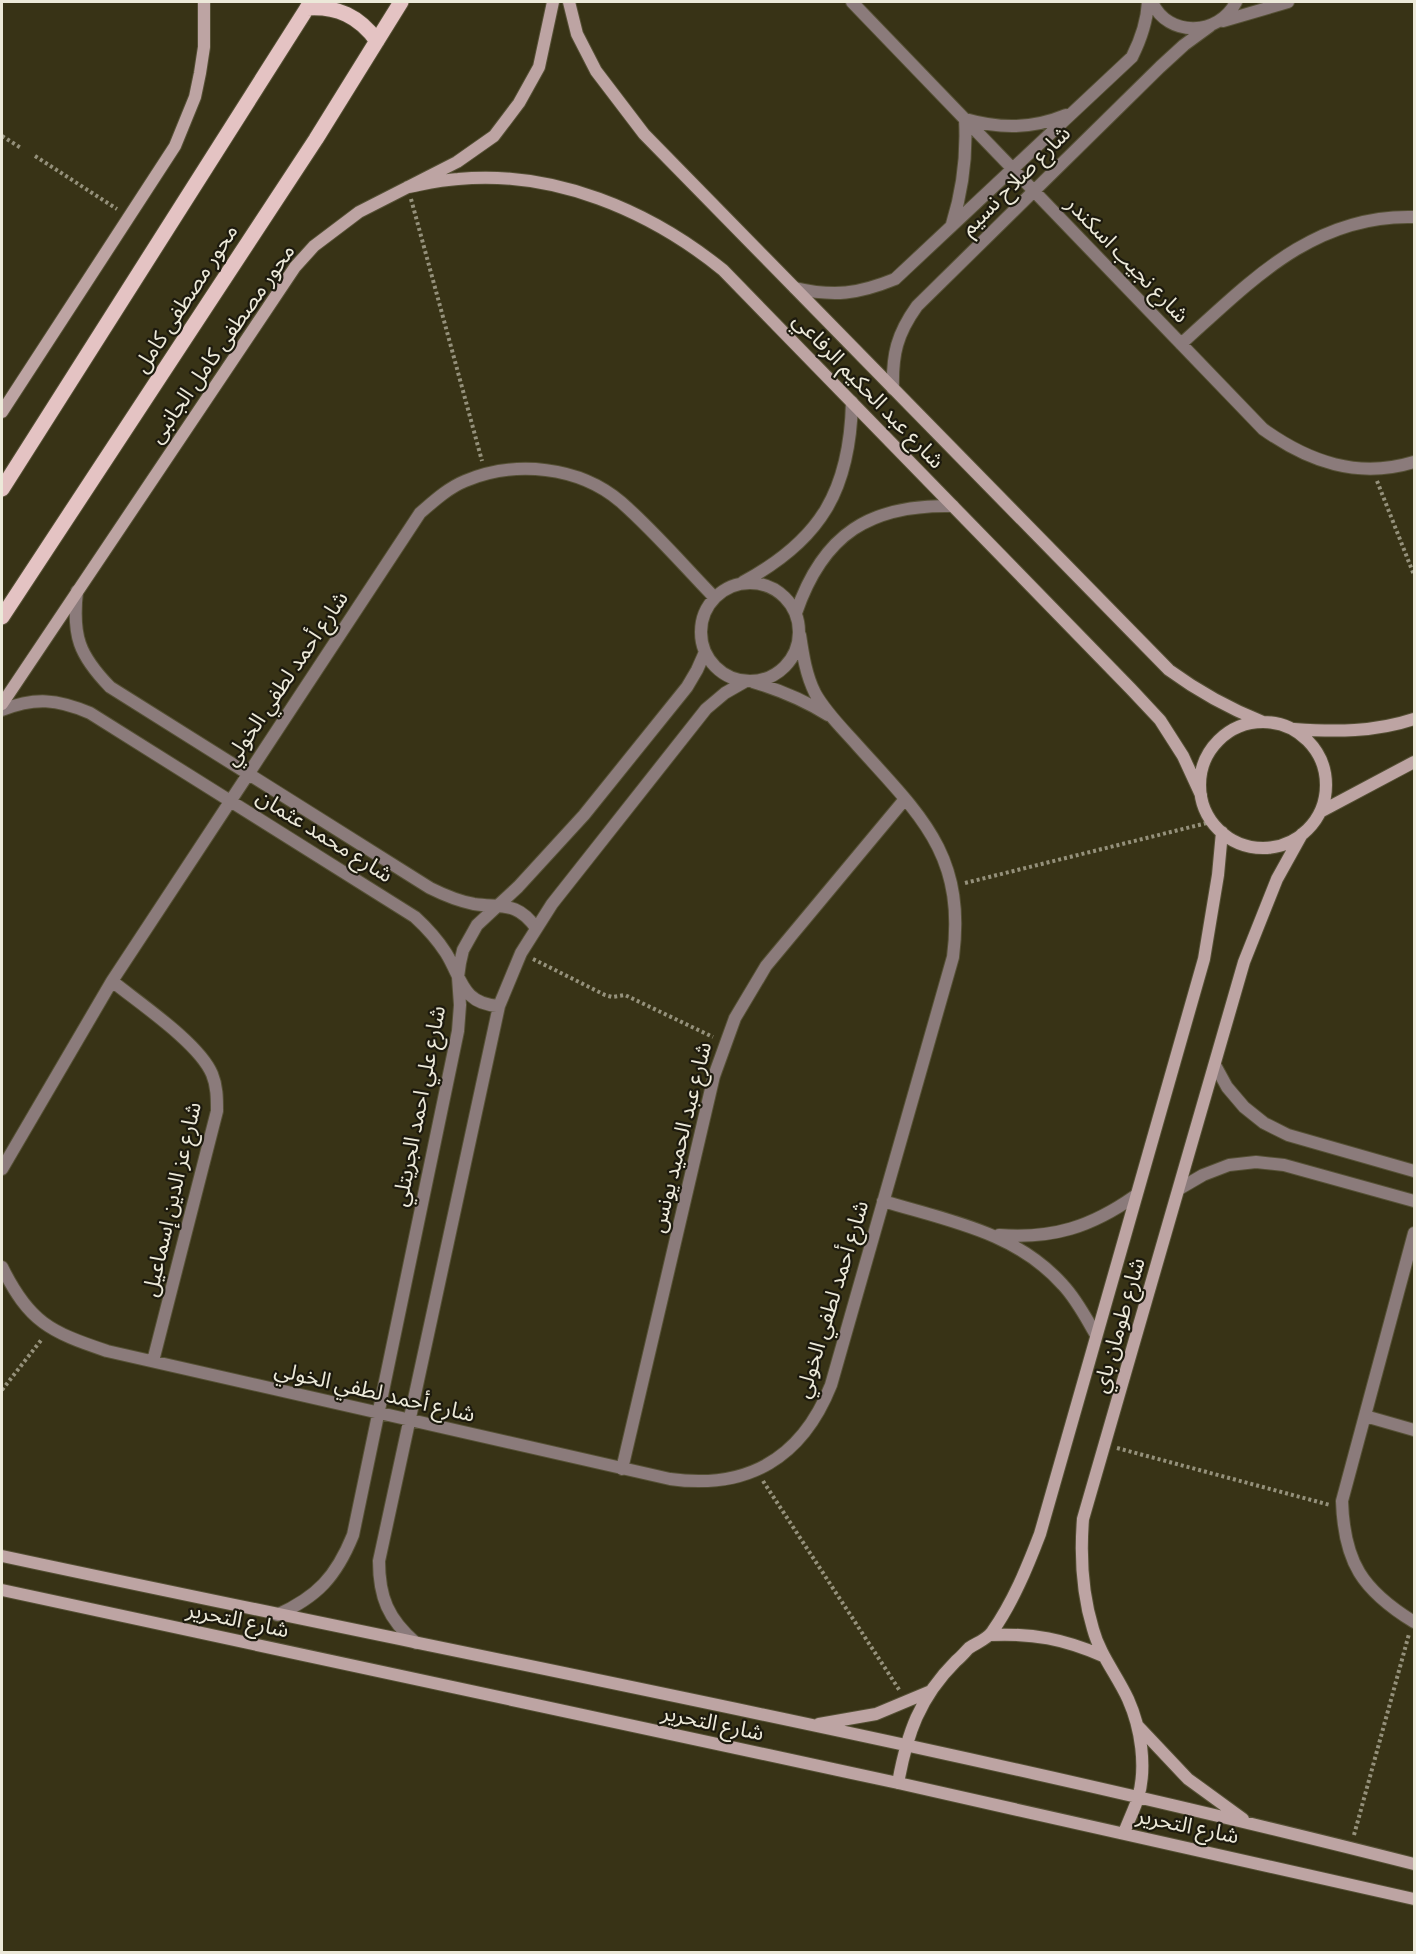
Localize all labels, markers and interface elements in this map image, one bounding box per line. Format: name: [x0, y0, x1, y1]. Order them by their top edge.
street label: شارع صلاح نسيم: [954, 119, 1078, 243]
street label: شارع نجيب اسكندر: [1058, 189, 1196, 330]
street label: محور مصطفى كامل: [127, 218, 243, 378]
street label: محور مصطفى كامل الجانبى: [141, 238, 301, 448]
street label: شارع عبد الحكيم الرفاعي: [785, 306, 951, 476]
street label: شارع أحمد لطفي الخولي: [216, 585, 357, 773]
street label: شارع محمد عثمان: [250, 782, 398, 891]
street label: شارع علي احمد الجريتلي: [385, 1003, 454, 1209]
street label: شارع عبد الحميد يونس: [643, 1039, 720, 1236]
street label: شارع عز الدين إسماعيل: [135, 1099, 210, 1300]
street label: شارع أحمد لطفي الخولي: [788, 1197, 877, 1402]
street label: شارع طومان باي: [1085, 1254, 1154, 1397]
street label: شارع أحمد لطفي الخولي: [271, 1354, 478, 1431]
street label: شارع التحرير: [183, 1594, 292, 1646]
street label: شارع التحرير: [658, 1697, 767, 1749]
street label: شارع التحرير: [1133, 1800, 1242, 1852]

